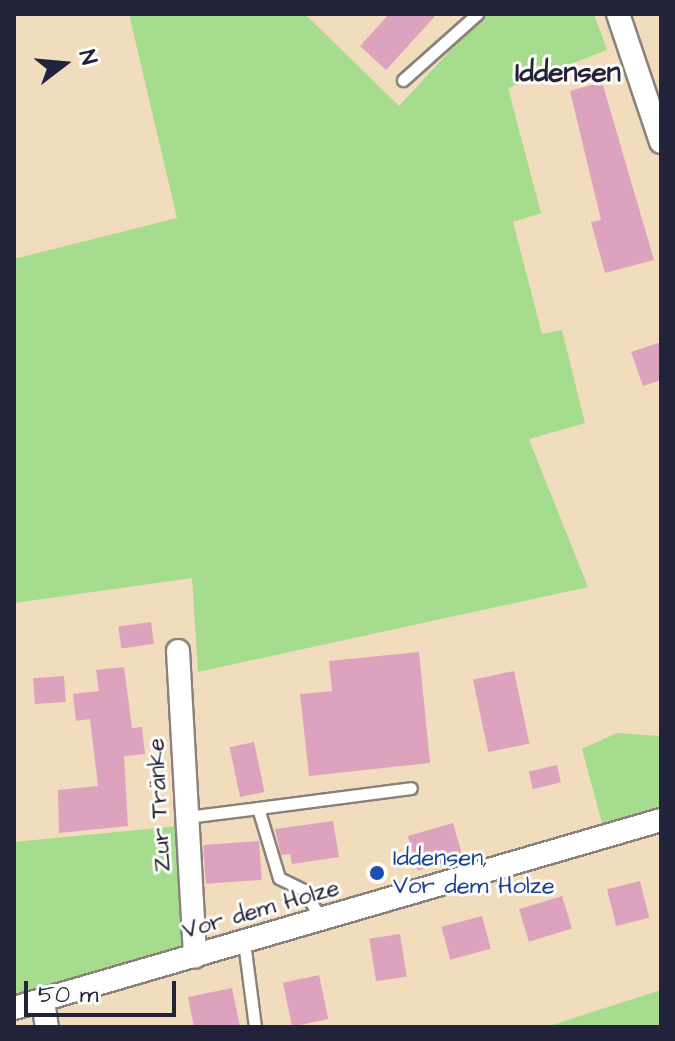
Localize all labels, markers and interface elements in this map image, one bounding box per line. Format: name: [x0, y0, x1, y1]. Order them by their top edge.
north arrow: [24, 24, 104, 104]
text: N: [71, 46, 104, 68]
district label: Iddensen: [515, 56, 621, 90]
street label: Zur Tränke: [142, 737, 178, 873]
place label: Iddensen, Vor dem Holze: [393, 845, 555, 901]
marker: Iddensen, Vor dem Holze: [368, 864, 386, 882]
street label: Vor dem Holze: [179, 874, 343, 946]
scale bar: [28, 965, 180, 1015]
text: 50 m: [38, 978, 98, 1012]

